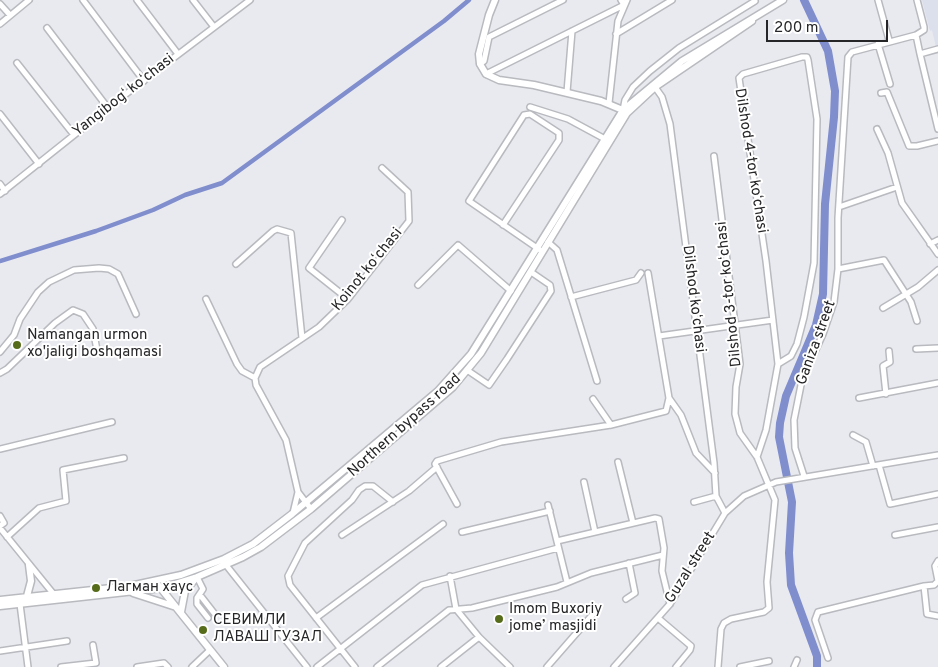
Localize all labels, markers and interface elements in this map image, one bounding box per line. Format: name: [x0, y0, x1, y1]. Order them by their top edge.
scale bar: [768, 10, 890, 42]
text: 200 m: [774, 19, 819, 38]
street label: Yangibogʻ koʻchasi: [70, 51, 178, 141]
street label: Dilshod 4-tor koʻchasi: [730, 87, 770, 235]
street label: Dilshod 3-tor koʻchasi: [713, 220, 747, 368]
street label: Koinot koʻchasi: [329, 225, 407, 315]
street label: Dilshod koʻchasi: [677, 244, 709, 354]
street label: Ganiza street: [793, 298, 841, 388]
place label: Namangan urmon xo'jaligi boshqamasi: [27, 327, 162, 362]
marker: Namangan urmon xo'jaligi boshqamasi: [11, 339, 23, 351]
street label: Northern bypass road: [345, 370, 465, 482]
street label: Guzal street: [662, 529, 720, 607]
place label: Лагман хаус: [106, 579, 193, 597]
marker: Лагман хаус: [90, 582, 102, 594]
place label: Imom Buxoriy jome’ masjidi: [509, 601, 602, 636]
place label: СЕВИМЛИ ЛАВАШ ГУЗАЛ: [213, 612, 322, 647]
marker: Imom Buxoriy jome’ masjidi: [493, 613, 505, 625]
marker: СЕВИМЛИ ЛАВАШ ГУЗАЛ: [197, 624, 209, 636]

